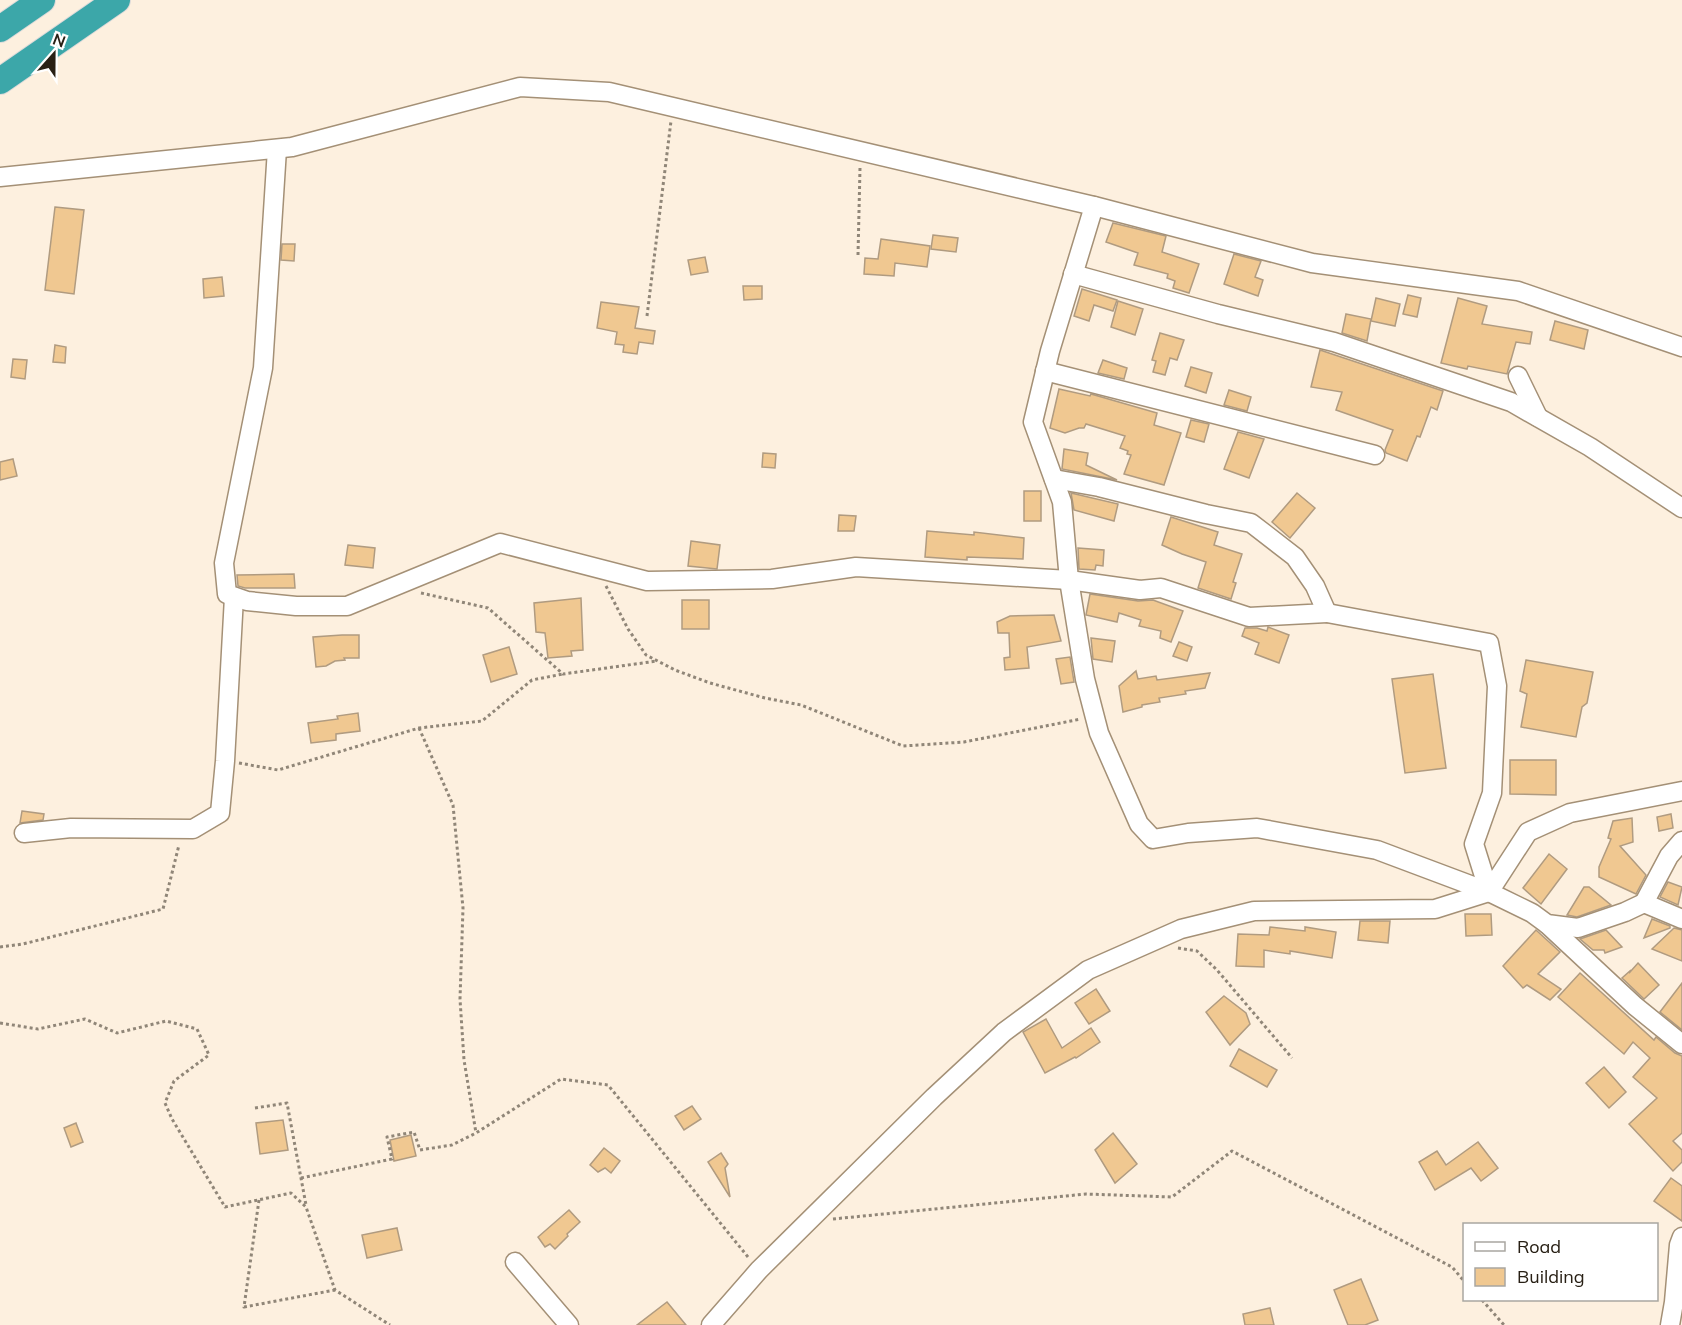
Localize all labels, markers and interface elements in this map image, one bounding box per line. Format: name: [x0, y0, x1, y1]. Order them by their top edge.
north arrow: [24, 24, 84, 84]
text: N: [50, 28, 69, 51]
legend: [1463, 1223, 1658, 1301]
text: Road: [1517, 1235, 1561, 1258]
text: Building: [1517, 1265, 1585, 1288]

